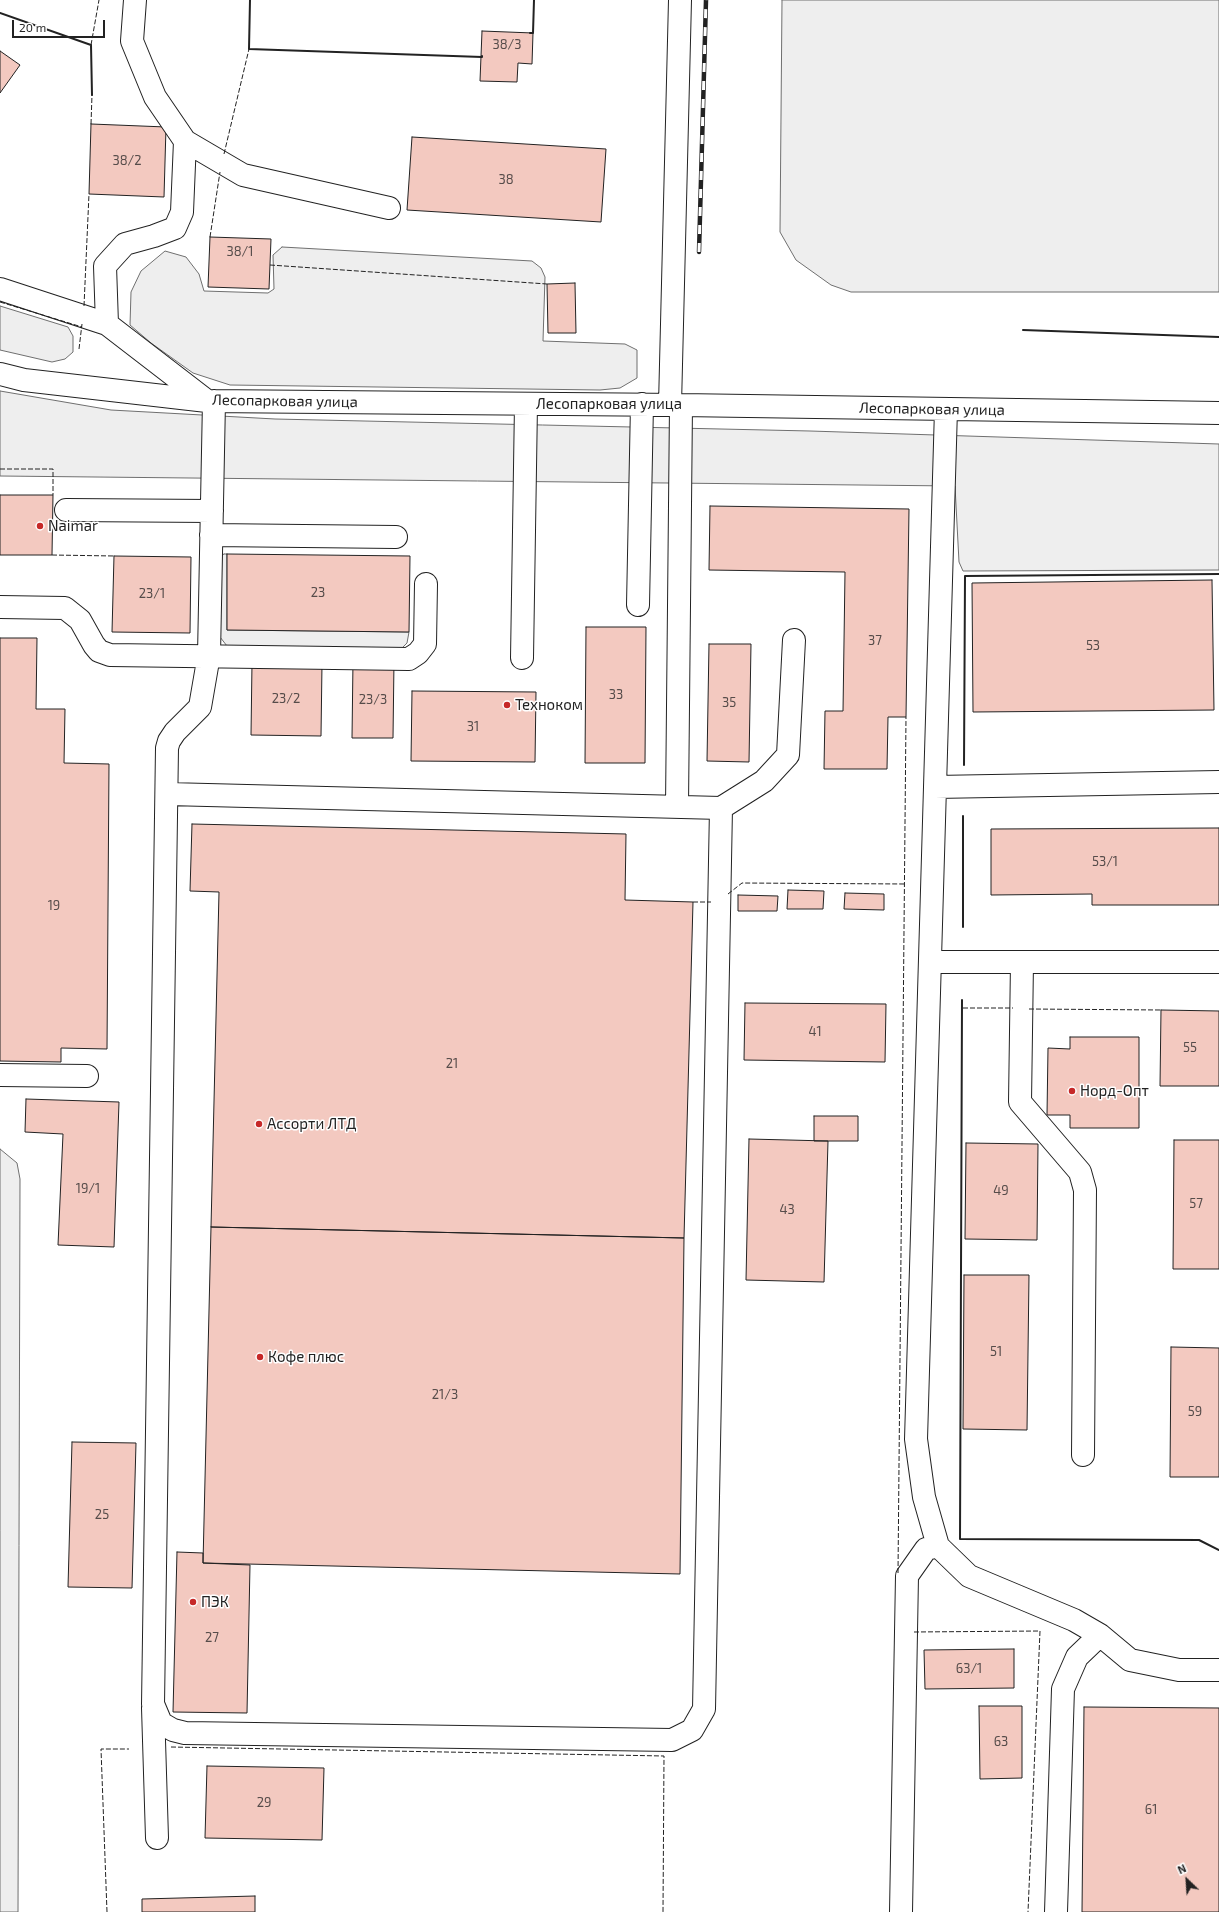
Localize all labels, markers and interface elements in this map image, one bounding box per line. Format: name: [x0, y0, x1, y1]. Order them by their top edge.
scale bar: [14, 12, 107, 38]
text: 20 m: [19, 20, 46, 34]
house number: 38/3: [492, 37, 522, 53]
house number: 38/2: [112, 153, 142, 169]
house number: 38: [498, 172, 514, 188]
house number: 38/1: [226, 244, 254, 260]
street label: Лесопарковая улица: [212, 391, 358, 411]
street label: Лесопарковая улица: [536, 395, 682, 413]
street label: Лесопарковая улица: [859, 399, 1005, 419]
place label: Naimar: [48, 517, 98, 535]
marker: Naimar: [35, 521, 45, 531]
house number: 23: [311, 585, 325, 601]
house number: 23/1: [139, 586, 165, 602]
house number: 37: [868, 633, 882, 649]
house number: 53: [1086, 638, 1100, 654]
house number: 33: [609, 687, 623, 703]
house number: 23/2: [272, 691, 300, 707]
house number: 23/3: [359, 692, 387, 708]
house number: 35: [722, 695, 736, 711]
place label: Техноком: [515, 696, 583, 714]
marker: Техноком: [502, 700, 512, 710]
house number: 31: [467, 719, 479, 735]
house number: 53/1: [1092, 854, 1118, 870]
house number: 19: [48, 898, 60, 914]
house number: 41: [808, 1024, 822, 1040]
house number: 55: [1183, 1040, 1197, 1056]
house number: 21: [446, 1056, 458, 1072]
place label: Норд-Опт: [1080, 1082, 1149, 1100]
marker: Норд-Опт: [1067, 1086, 1077, 1096]
place label: Ассорти ЛТД: [267, 1115, 356, 1133]
marker: Ассорти ЛТД: [254, 1119, 264, 1129]
house number: 19/1: [76, 1181, 100, 1197]
house number: 49: [993, 1183, 1009, 1199]
house number: 57: [1189, 1196, 1203, 1212]
house number: 43: [779, 1202, 795, 1218]
house number: 51: [990, 1344, 1002, 1360]
place label: Кофе плюс: [268, 1348, 344, 1366]
marker: Кофе плюс: [255, 1352, 265, 1362]
house number: 21/3: [432, 1387, 458, 1403]
house number: 59: [1188, 1404, 1202, 1420]
house number: 25: [95, 1507, 109, 1523]
place label: ПЭК: [201, 1593, 229, 1611]
marker: ПЭК: [188, 1597, 198, 1607]
house number: 27: [205, 1630, 219, 1646]
house number: 63/1: [956, 1661, 982, 1677]
house number: 63: [994, 1734, 1008, 1750]
house number: 29: [257, 1795, 271, 1811]
house number: 61: [1145, 1802, 1157, 1818]
north arrow: [1167, 1860, 1207, 1900]
text: N: [1175, 1861, 1188, 1876]

